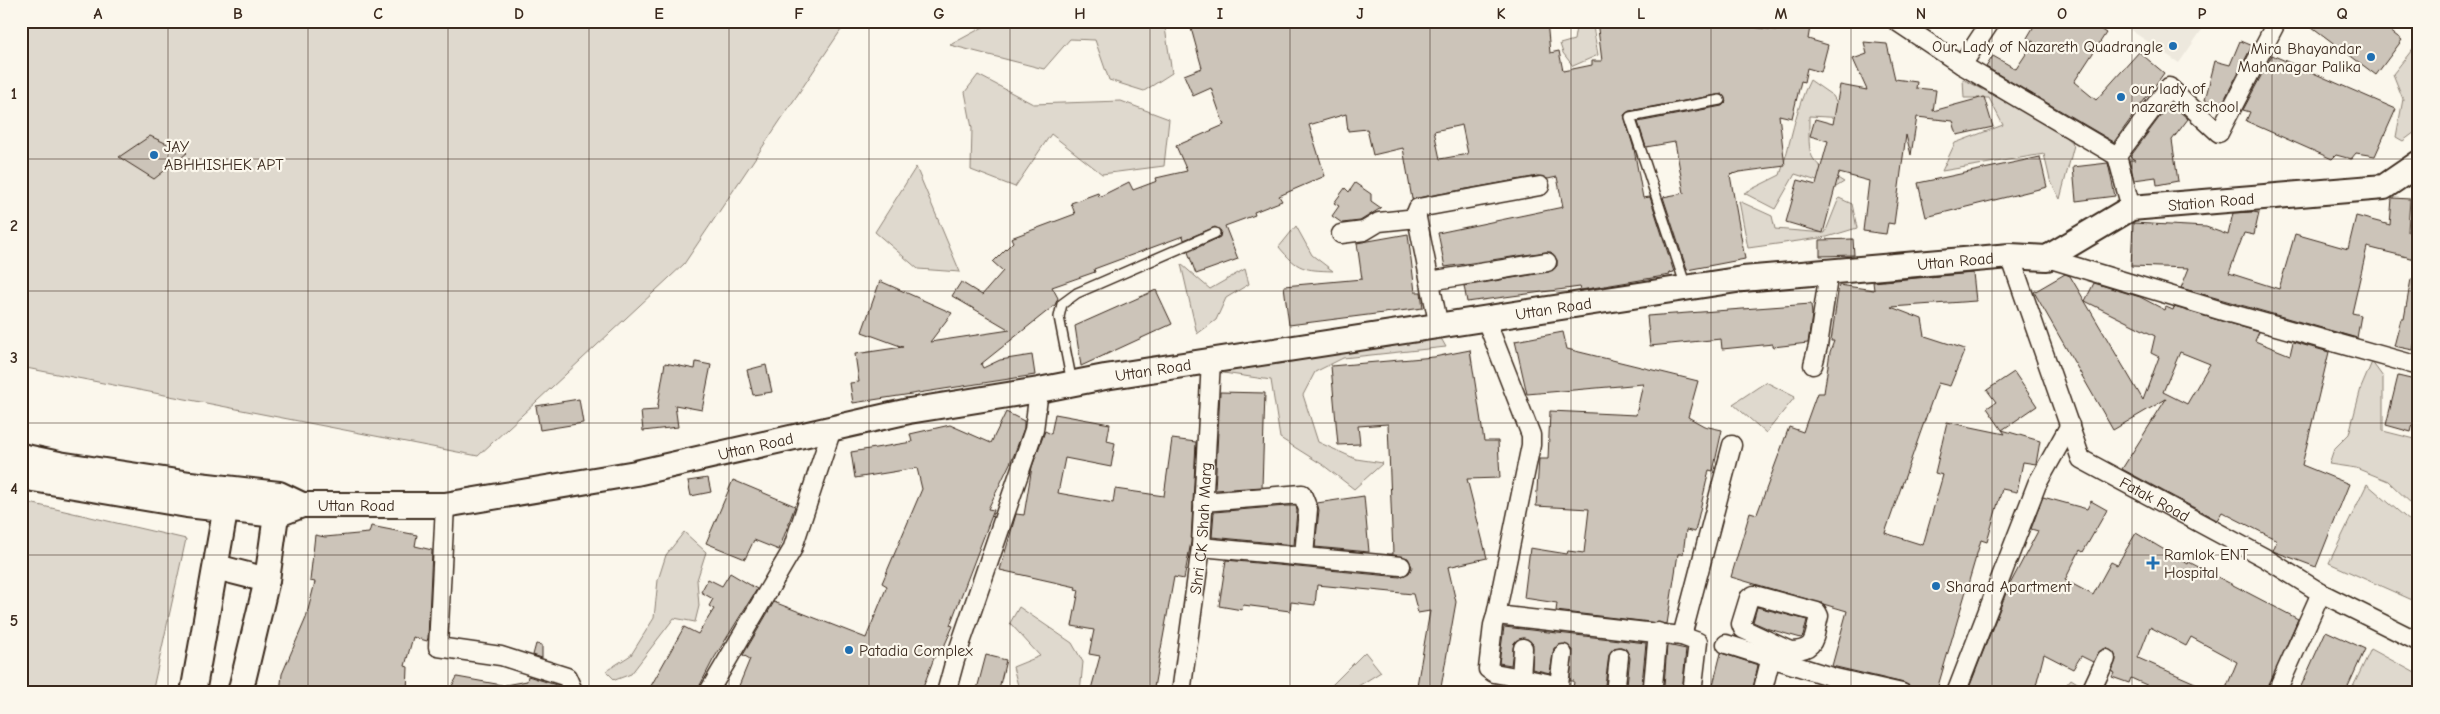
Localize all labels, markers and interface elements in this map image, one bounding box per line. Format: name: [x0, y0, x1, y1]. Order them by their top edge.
text: A: [94, 5, 103, 23]
text: B: [233, 5, 243, 23]
text: C: [373, 5, 383, 23]
text: D: [514, 5, 524, 23]
text: E: [654, 5, 664, 23]
text: F: [794, 5, 804, 23]
text: G: [933, 5, 945, 23]
text: H: [1074, 5, 1086, 23]
text: I: [1217, 5, 1223, 23]
text: J: [1356, 5, 1364, 23]
text: K: [1496, 5, 1506, 23]
text: L: [1637, 5, 1645, 23]
text: M: [1775, 5, 1788, 23]
text: N: [1916, 5, 1926, 23]
text: O: [2057, 5, 2067, 23]
text: P: [2198, 5, 2207, 23]
text: Q: [2336, 5, 2348, 23]
place label: Our Lady of Nazareth Quadrangle: [1932, 38, 2163, 56]
marker: Our Lady of Nazareth Quadrangle: [2167, 40, 2179, 52]
place label: Mira Bhayandar Mahanagar Palika: [2238, 40, 2362, 76]
marker: Mira Bhayandar Mahanagar Palika: [2365, 51, 2377, 63]
place label: our lady of nazareth school: [2131, 80, 2239, 116]
text: 1: [11, 85, 17, 103]
marker: our lady of nazareth school: [2115, 91, 2127, 103]
place label: JAY ABHHISHEK APT: [164, 138, 284, 174]
marker: JAY ABHHISHEK APT: [148, 149, 160, 161]
street label: Station Road: [2167, 190, 2255, 215]
text: 2: [10, 217, 18, 235]
street label: Uttan Road: [1916, 249, 1995, 274]
street label: Uttan Road: [1514, 294, 1593, 324]
text: 3: [10, 349, 18, 367]
street label: Uttan Road: [1114, 356, 1193, 385]
street label: Uttan Road: [716, 430, 795, 464]
street label: Shri CK Shah Marg: [1187, 462, 1216, 596]
street label: Fatak Road: [2116, 474, 2192, 526]
text: 4: [10, 480, 18, 498]
street label: Uttan Road: [318, 497, 395, 515]
place label: Ramlok ENT Hospital: [2164, 546, 2249, 582]
marker: Ramlok ENT Hospital: [2146, 556, 2160, 570]
place label: Sharad Apartment: [1946, 578, 2072, 596]
marker: Sharad Apartment: [1930, 580, 1942, 592]
text: 5: [10, 612, 18, 630]
place label: Patadia Complex: [859, 642, 973, 660]
marker: Patadia Complex: [843, 644, 855, 656]

